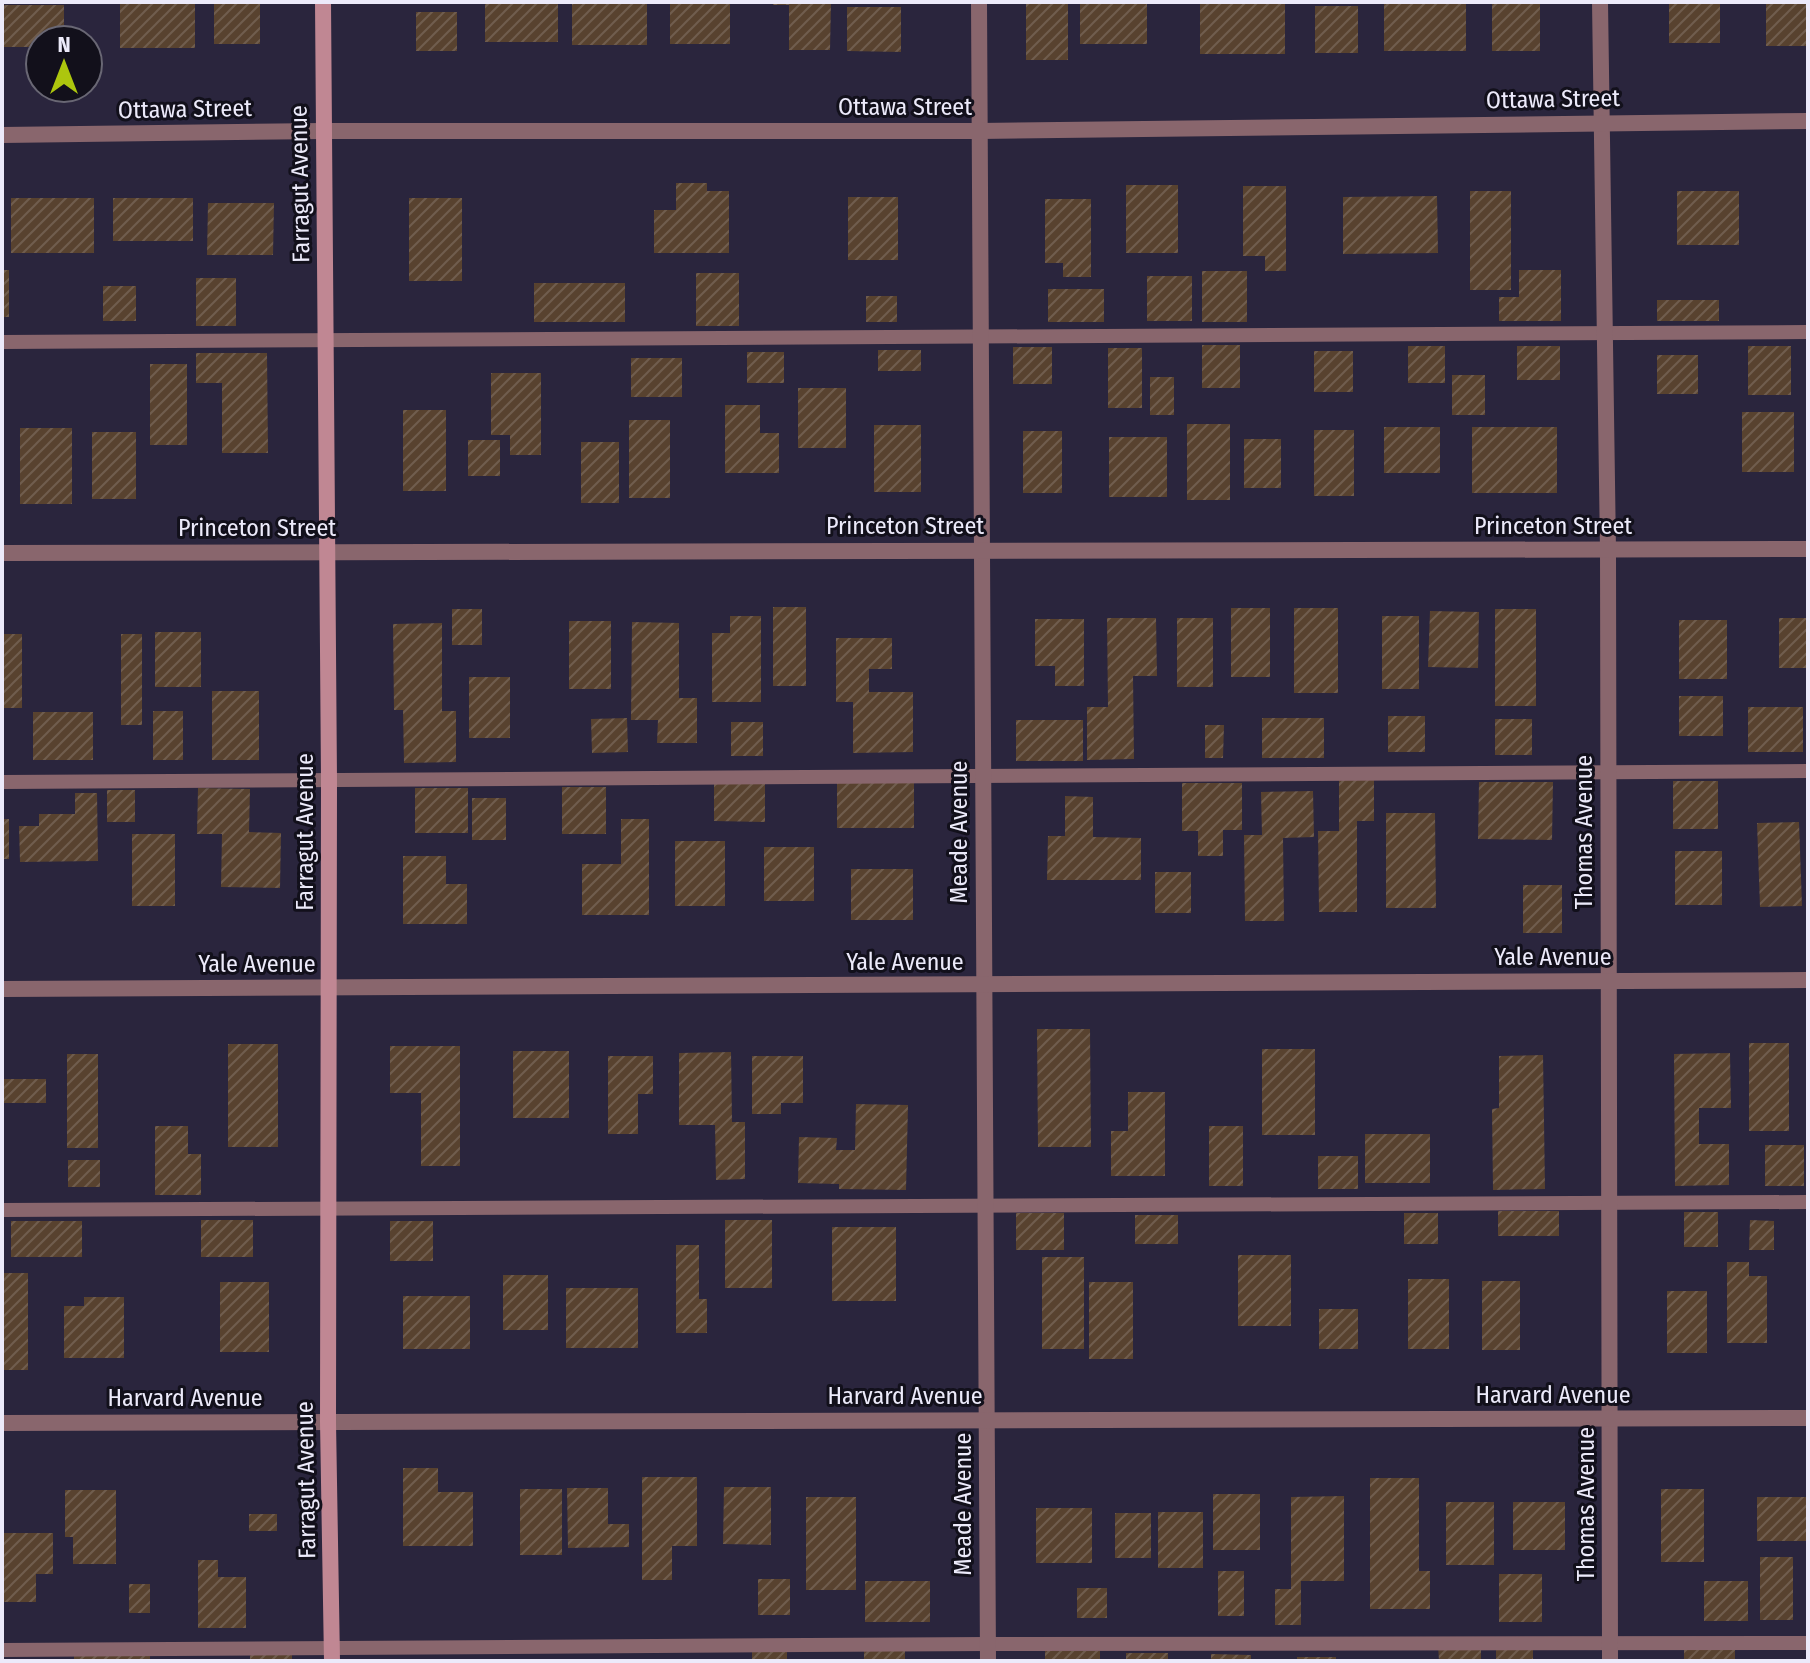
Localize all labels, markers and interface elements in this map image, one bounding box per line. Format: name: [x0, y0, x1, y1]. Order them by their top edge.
north arrow: [24, 24, 104, 104]
text: N: [57, 31, 71, 58]
street label: Ottawa Street: [1486, 84, 1620, 114]
street label: Ottawa Street: [838, 93, 972, 121]
street label: Ottawa Street: [118, 94, 252, 124]
street label: Farragut Avenue: [285, 105, 315, 263]
street label: Princeton Street: [826, 512, 984, 540]
street label: Princeton Street: [1474, 512, 1632, 540]
street label: Princeton Street: [178, 514, 336, 542]
street label: Farragut Avenue: [291, 753, 319, 911]
street label: Thomas Avenue: [1570, 755, 1598, 909]
street label: Meade Avenue: [945, 761, 973, 903]
street label: Yale Avenue: [1494, 943, 1612, 971]
street label: Yale Avenue: [846, 948, 964, 976]
street label: Yale Avenue: [198, 950, 316, 978]
street label: Harvard Avenue: [1475, 1381, 1631, 1409]
street label: Harvard Avenue: [827, 1382, 983, 1410]
street label: Harvard Avenue: [107, 1384, 263, 1412]
street label: Farragut Avenue: [291, 1401, 321, 1559]
street label: Thomas Avenue: [1572, 1427, 1600, 1581]
street label: Meade Avenue: [949, 1433, 977, 1575]

